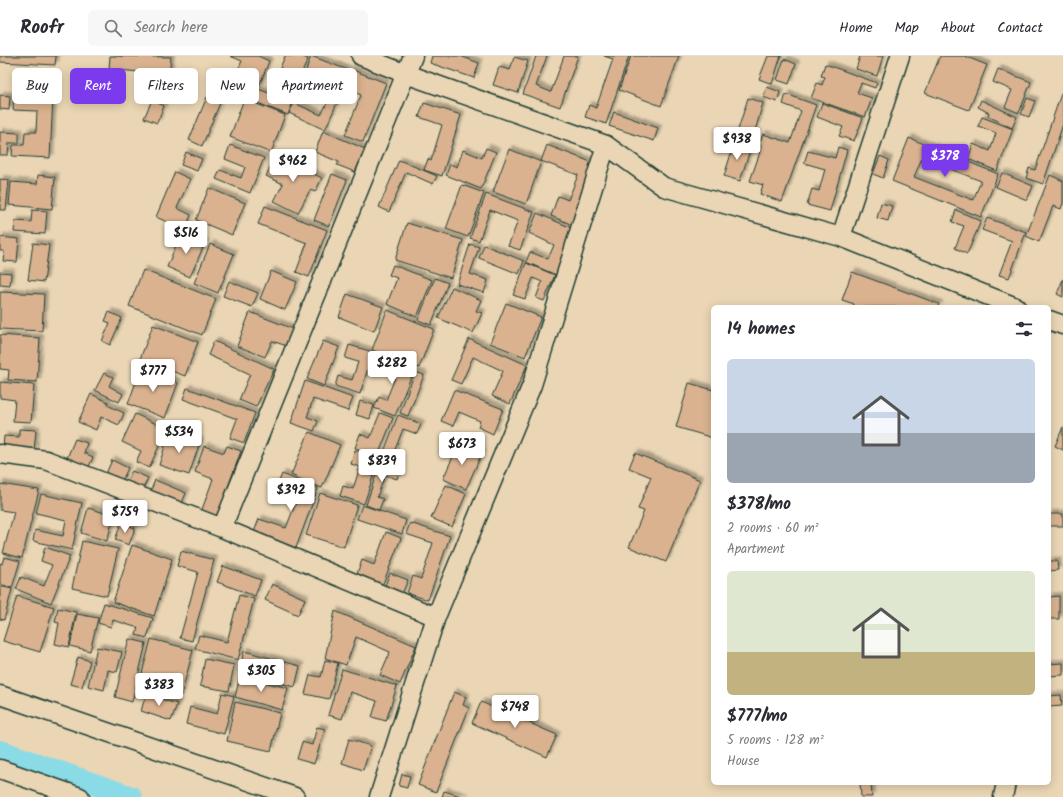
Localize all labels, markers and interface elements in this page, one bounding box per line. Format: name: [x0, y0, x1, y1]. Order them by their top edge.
search box: [88, 10, 368, 46]
text: Roofr: [20, 13, 64, 43]
text: Search here: [134, 16, 208, 40]
icon: search: [102, 17, 124, 39]
text: Home: [839, 17, 873, 39]
text: Map: [895, 17, 919, 39]
text: About: [941, 17, 975, 39]
text: Contact: [997, 17, 1043, 39]
chip: Buy: [12, 68, 62, 104]
chip: Rent: [70, 68, 126, 104]
chip: Filters: [134, 68, 198, 104]
chip: New: [206, 68, 259, 104]
chip: Apartment: [267, 68, 357, 104]
pin: $938: [713, 127, 761, 161]
text: $938: [722, 129, 752, 150]
pin: $378: [921, 144, 969, 178]
text: $378: [931, 146, 959, 167]
pin: $962: [269, 149, 317, 183]
text: $962: [279, 151, 307, 172]
pin: $516: [162, 221, 210, 255]
text: $516: [173, 223, 199, 244]
text: 14 homes: [727, 316, 795, 343]
icon: filters: [1013, 318, 1035, 340]
pin: $282: [368, 351, 416, 385]
text: $282: [377, 353, 407, 374]
pin: $777: [129, 359, 177, 393]
text: $777: [140, 361, 166, 382]
icon: home: [845, 385, 917, 457]
pin: $534: [155, 420, 203, 454]
text: $534: [165, 422, 193, 443]
pin: $673: [438, 432, 486, 466]
text: $673: [448, 434, 476, 455]
pin: $839: [358, 449, 406, 483]
text: $839: [367, 451, 397, 472]
pin: $392: [267, 478, 315, 512]
text: $392: [277, 480, 305, 501]
text: $378/mo: [727, 491, 791, 518]
pin: $759: [101, 500, 149, 534]
text: $759: [112, 502, 139, 523]
text: 2 rooms · 60 m²: [727, 518, 819, 539]
text: Apartment: [727, 539, 785, 560]
icon: home: [845, 597, 917, 669]
pin: $305: [237, 659, 285, 693]
text: $305: [247, 661, 275, 682]
pin: $383: [135, 673, 183, 707]
text: $383: [144, 675, 174, 696]
pin: $748: [491, 695, 539, 729]
text: $748: [501, 697, 529, 718]
text: $777/mo: [727, 703, 788, 730]
text: 5 rooms · 128 m²: [727, 730, 824, 751]
text: House: [727, 751, 759, 772]

